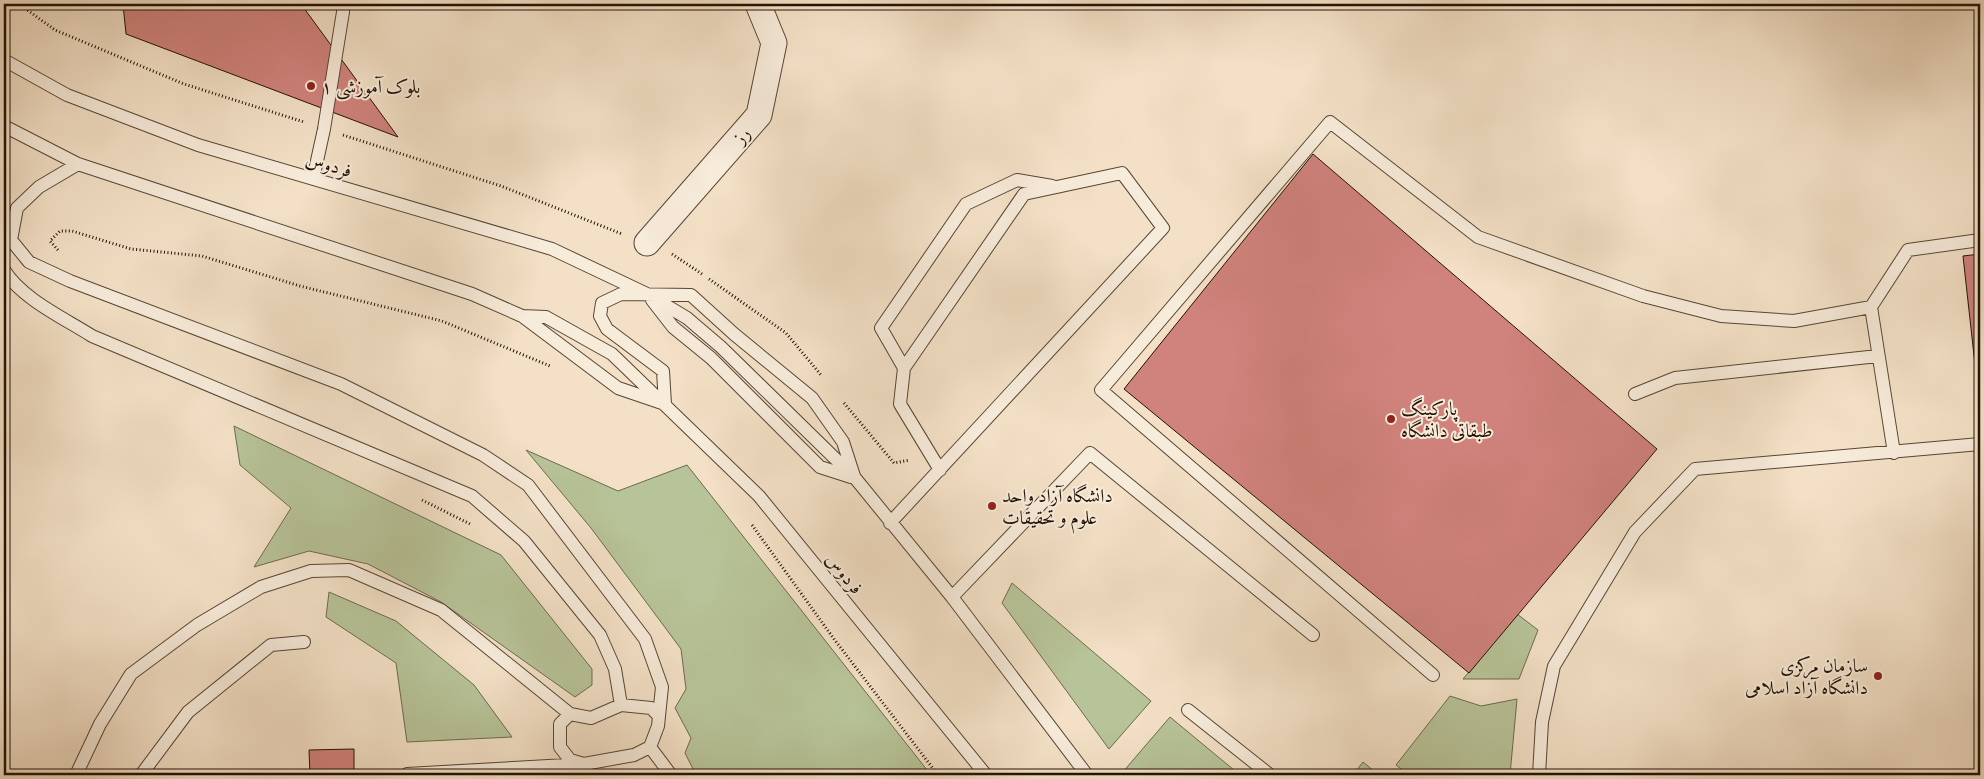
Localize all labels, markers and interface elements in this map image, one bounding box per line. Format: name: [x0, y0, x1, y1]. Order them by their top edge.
place label: بلوک آموزشی ۱: [321, 74, 420, 100]
marker: بلوک آموزشی ۱: [305, 80, 317, 92]
street label: رز: [726, 121, 757, 151]
street label: فردوس: [302, 146, 355, 184]
place label: پارکینگ طبقاتی دانشگاه: [1401, 396, 1492, 444]
marker: پارکینگ طبقاتی دانشگاه: [1385, 413, 1397, 425]
place label: دانشگاه آزاد واحد علوم و تحقیقات: [1002, 483, 1113, 534]
marker: دانشگاه آزاد واحد علوم و تحقیقات: [986, 500, 998, 512]
street label: فردوس: [819, 547, 869, 600]
place label: سازمان مرکزی دانشگاه آزاد اسلامی: [1745, 653, 1868, 701]
marker: سازمان مرکزی دانشگاه آزاد اسلامی: [1872, 670, 1884, 682]

